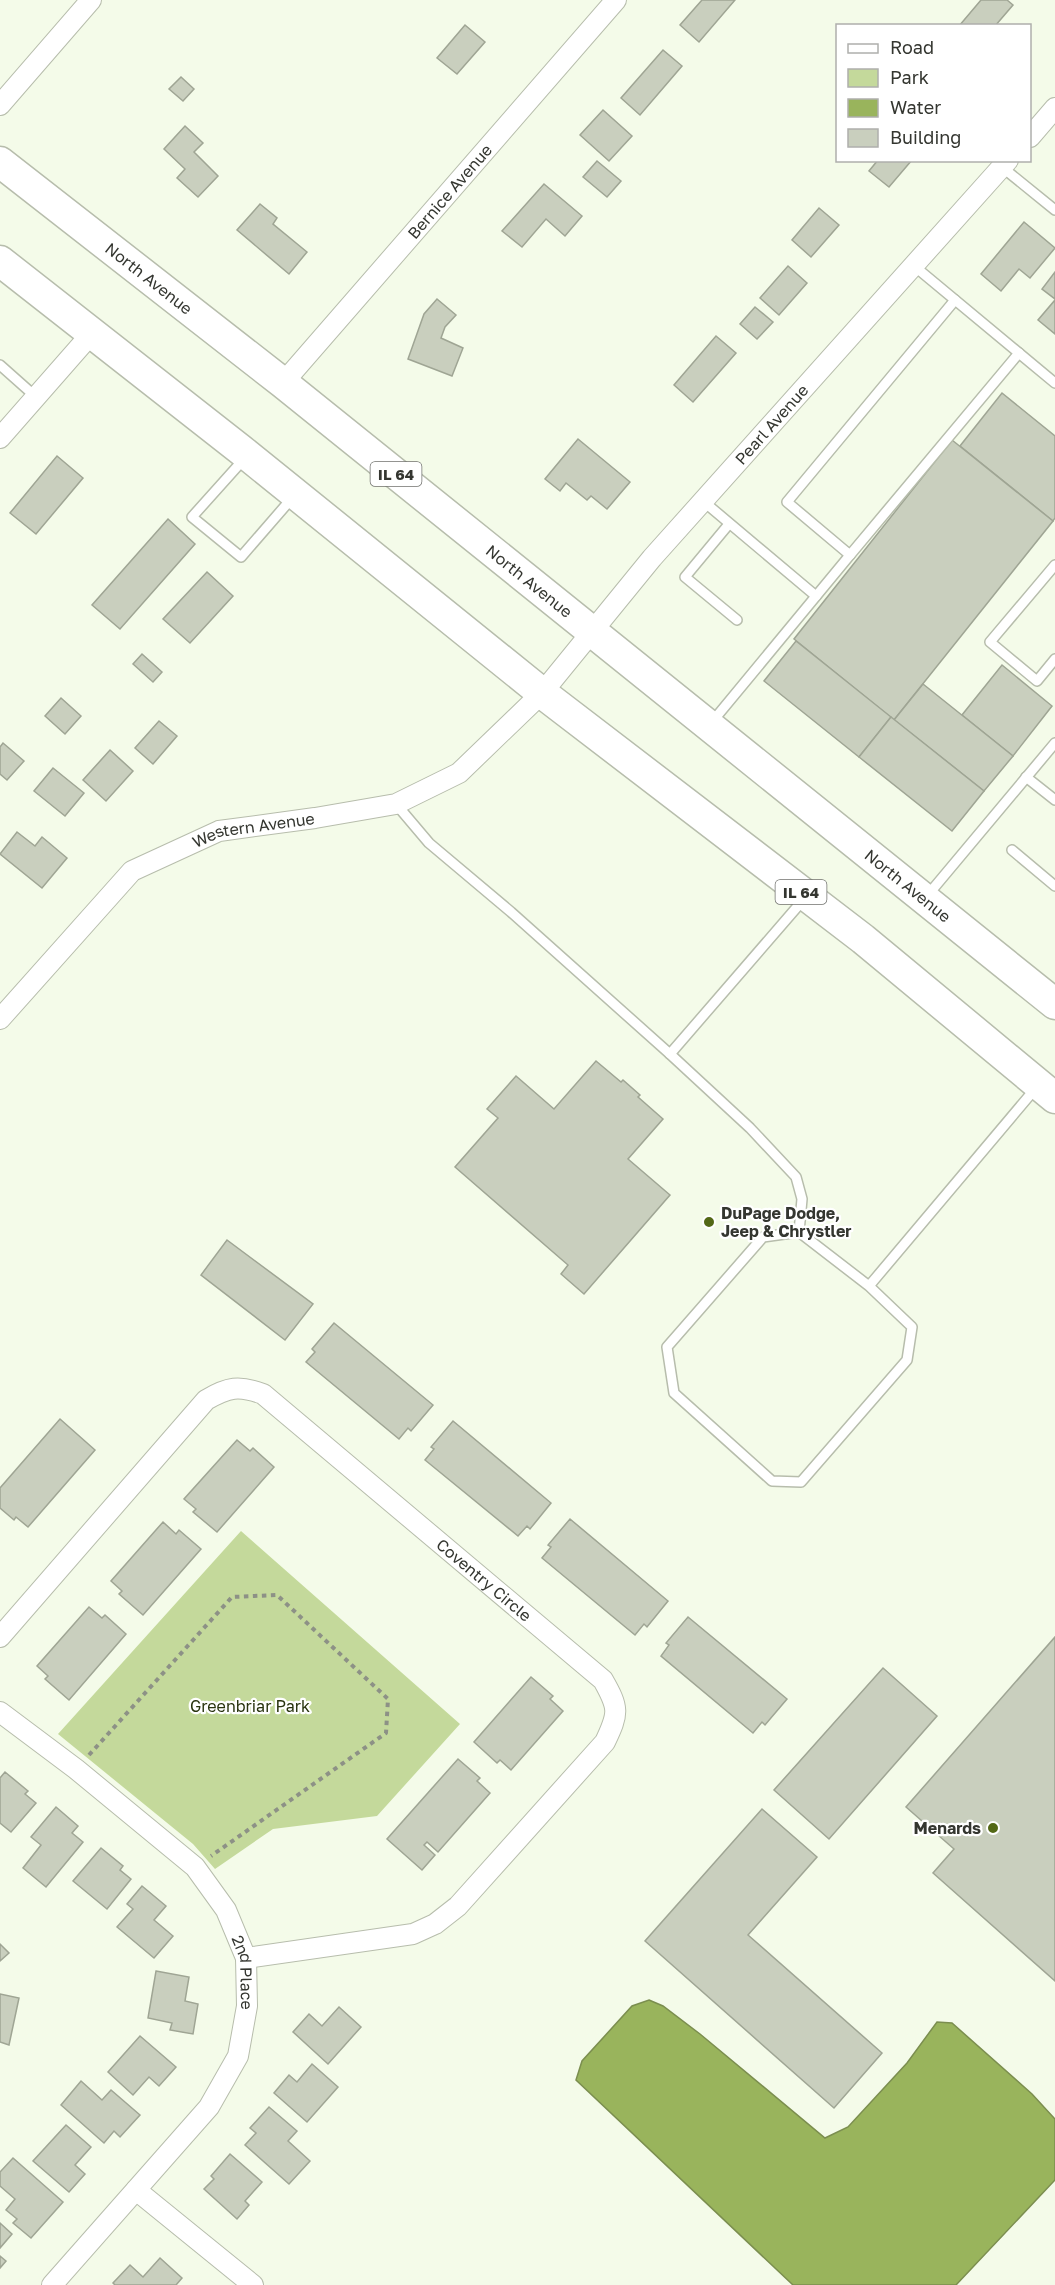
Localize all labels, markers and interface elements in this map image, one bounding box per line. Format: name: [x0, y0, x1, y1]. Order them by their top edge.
legend: [836, 24, 1031, 162]
text: Road: [890, 36, 934, 58]
text: Park: [890, 66, 929, 88]
text: Water: [890, 96, 941, 118]
text: Building: [890, 126, 961, 148]
street label: Bernice Avenue: [403, 140, 496, 243]
street label: North Avenue: [101, 238, 197, 319]
street label: Pearl Avenue: [731, 380, 812, 469]
road number: IL 64: [370, 462, 422, 486]
street label: North Avenue: [482, 540, 576, 622]
street label: Western Avenue: [189, 808, 316, 852]
street label: North Avenue: [861, 845, 955, 926]
road number: IL 64: [776, 880, 826, 904]
place label: DuPage Dodge, Jeep & Chrystler: [721, 1203, 852, 1241]
marker: DuPage Dodge, Jeep & Chrystler: [702, 1215, 716, 1229]
street label: Coventry Circle: [432, 1534, 536, 1626]
park label: Greenbriar Park: [190, 1696, 310, 1716]
place label: Menards: [914, 1818, 981, 1838]
marker: Menards: [986, 1821, 1000, 1835]
street label: 2nd Place: [228, 1932, 257, 2010]

